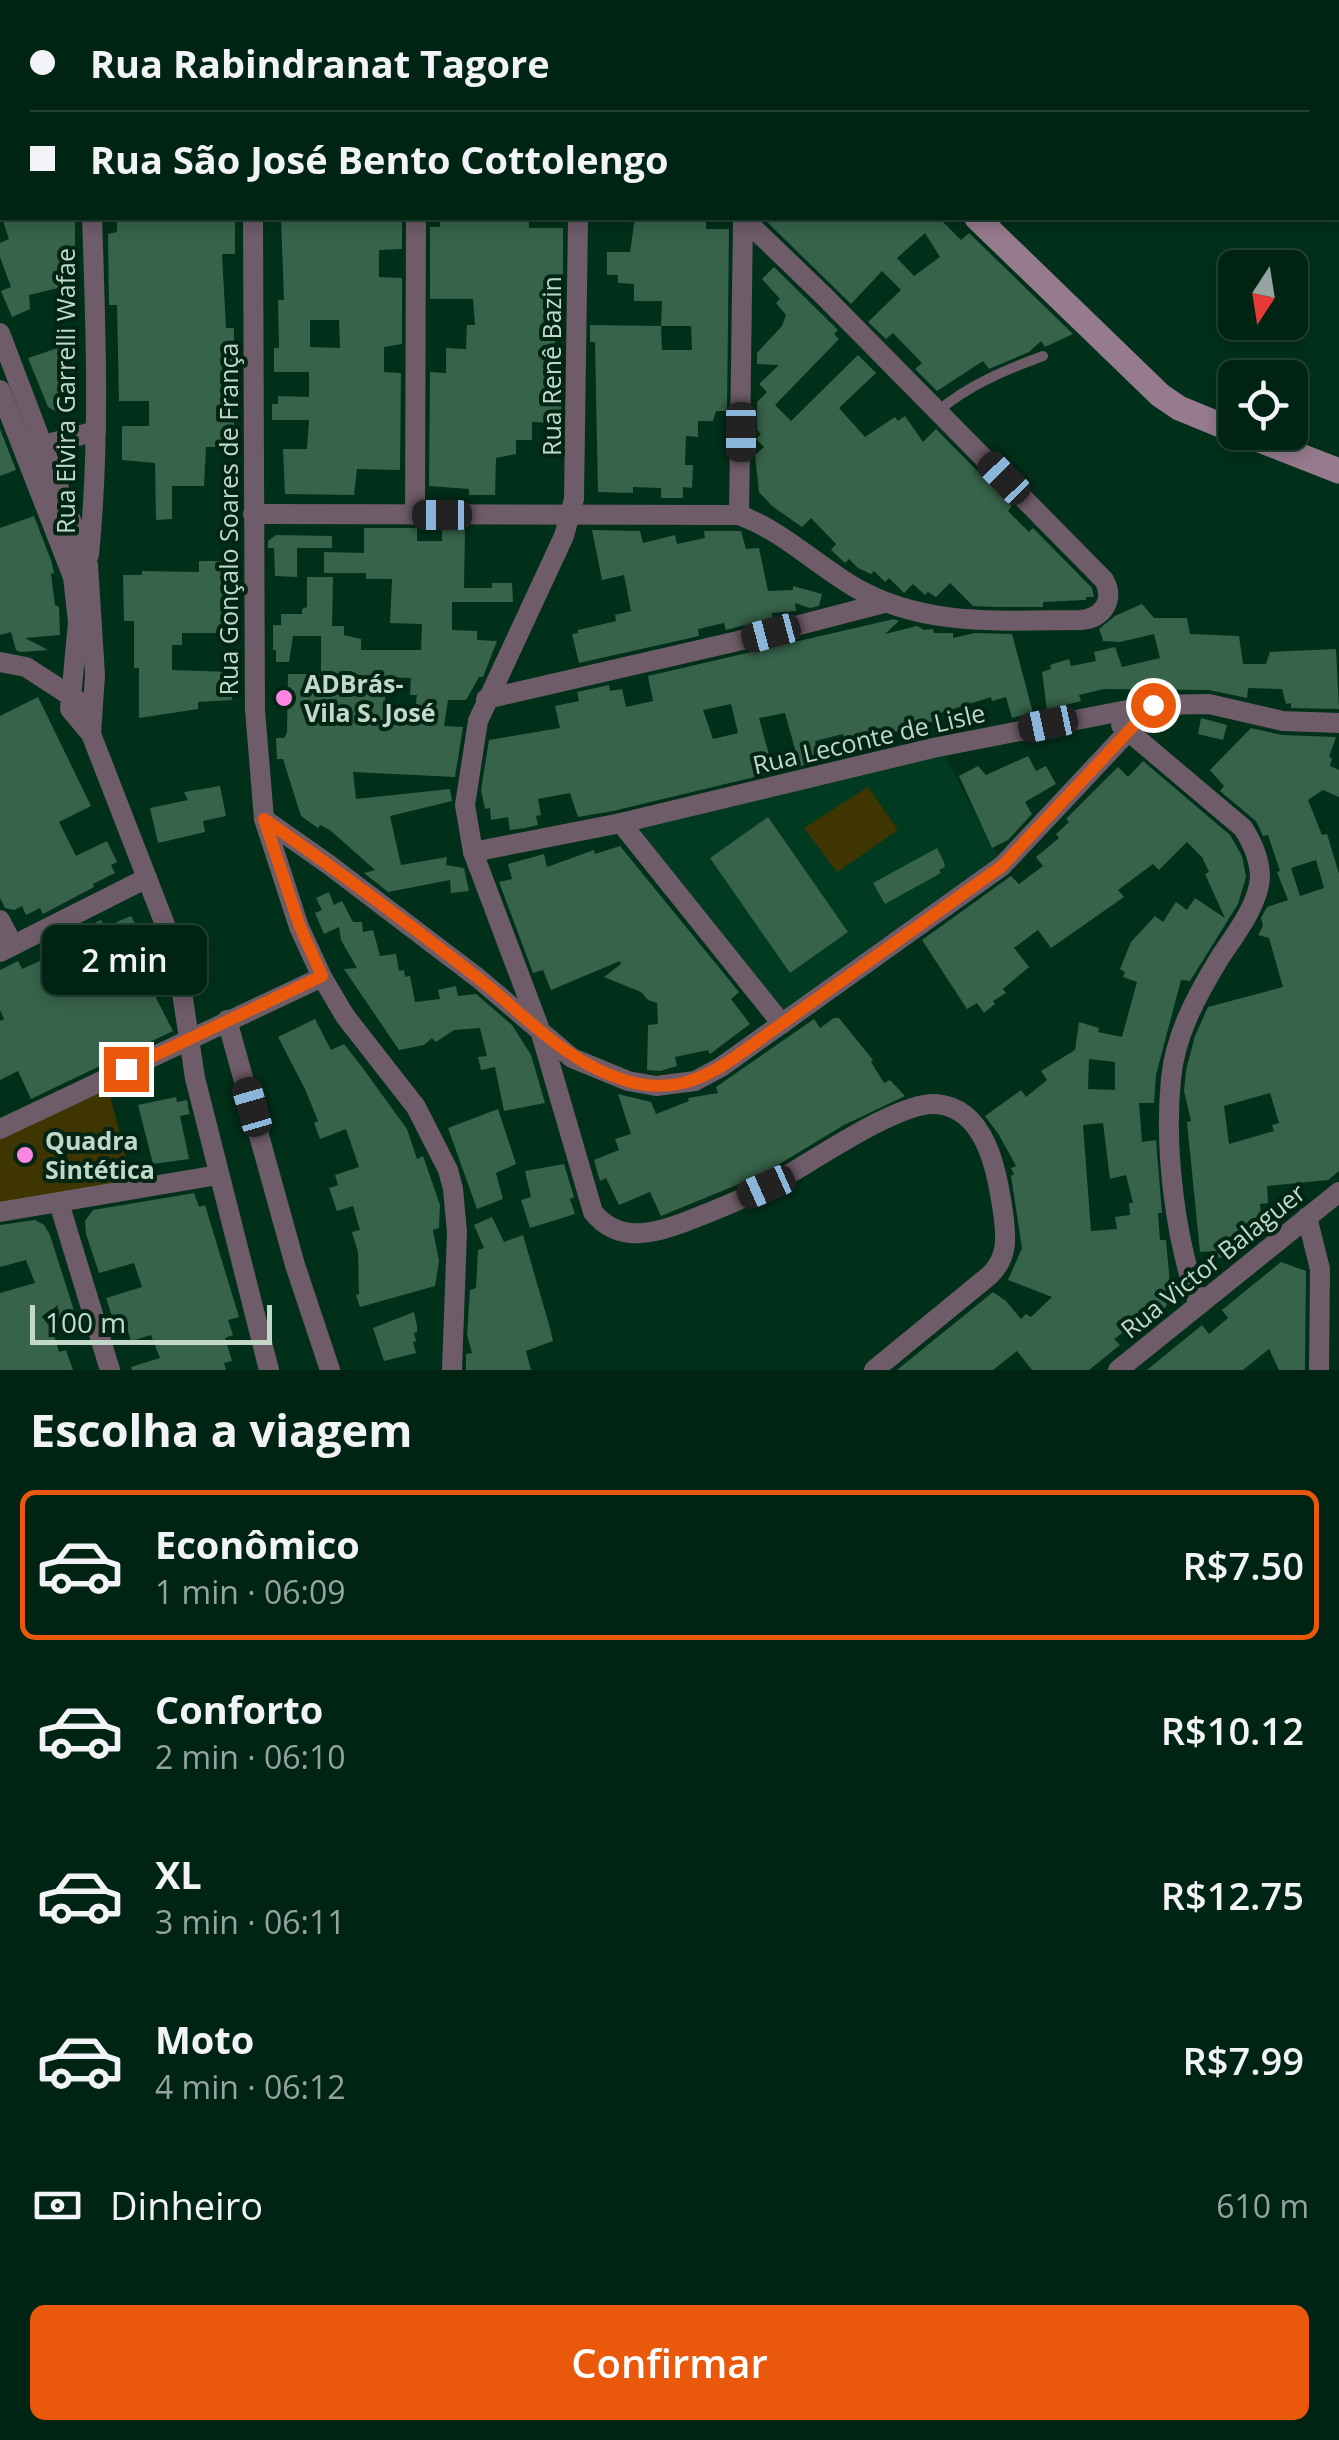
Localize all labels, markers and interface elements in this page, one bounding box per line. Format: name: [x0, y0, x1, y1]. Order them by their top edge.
text: Rua Rabindranat Tagore: [90, 37, 550, 89]
text: Rua São José Bento Cottolengo: [90, 133, 669, 185]
street label: Rua Elvira Garrelli Wafae: [48, 248, 82, 534]
north arrow: [1218, 250, 1308, 340]
map controls: [1218, 250, 1308, 450]
street label: Rua Renê Bazin: [534, 276, 568, 456]
street label: Rua Gonçalo Soares de França: [211, 343, 245, 695]
button: locate: [1218, 360, 1308, 450]
car: [726, 402, 756, 462]
car: [972, 446, 1036, 510]
car: [412, 500, 472, 530]
car: [738, 611, 804, 655]
place label: ADBrás- Vila S. José: [304, 666, 435, 729]
route start: [1131, 683, 1176, 728]
marker: ADBrás- Vila S. José: [273, 687, 295, 709]
street label: Rua Leconte de Lisle: [749, 695, 988, 781]
car: [1016, 703, 1080, 745]
callout: 2 min: [44, 924, 208, 994]
text: 2 min: [81, 938, 168, 981]
route end: [104, 1047, 149, 1092]
car: [229, 1074, 275, 1140]
place label: Quadra Sintética: [45, 1123, 155, 1186]
marker: Quadra Sintética: [14, 1144, 36, 1166]
car: [732, 1161, 800, 1213]
street label: Rua Victor Balaguer: [1113, 1175, 1312, 1345]
scale bar: [30, 1300, 272, 1344]
text: 100 m: [45, 1303, 126, 1341]
text: Escolha a viagem: [30, 1399, 412, 1460]
text: Econômico: [155, 1518, 360, 1570]
icon: car: [35, 1520, 125, 1610]
text: R$7.50: [1182, 1539, 1304, 1591]
text: 1 min · 06:09: [155, 1570, 346, 1613]
text: Conforto: [155, 1683, 323, 1735]
icon: car: [35, 1685, 125, 1775]
text: R$10.12: [1161, 1704, 1304, 1756]
text: 2 min · 06:10: [155, 1735, 346, 1778]
text: XL: [155, 1848, 202, 1900]
icon: car: [35, 1850, 125, 1940]
text: R$12.75: [1161, 1869, 1304, 1921]
text: 3 min · 06:11: [155, 1900, 346, 1943]
text: Moto: [155, 2013, 254, 2065]
icon: car: [35, 2015, 125, 2105]
text: R$7.99: [1182, 2034, 1304, 2086]
text: 4 min · 06:12: [155, 2065, 346, 2108]
icon: cash: [30, 2178, 85, 2233]
text: Dinheiro: [110, 2179, 263, 2231]
text: 610 m: [1216, 2184, 1309, 2227]
button: Confirmar: [30, 2305, 1309, 2420]

